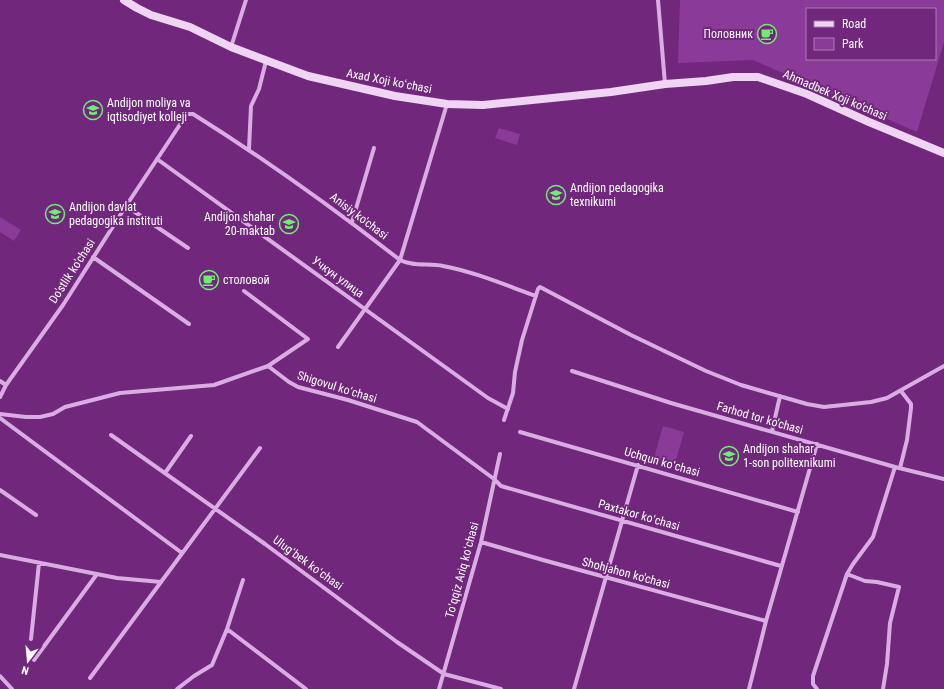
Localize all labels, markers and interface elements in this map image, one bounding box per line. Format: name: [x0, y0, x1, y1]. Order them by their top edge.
legend: [806, 8, 936, 60]
text: Road: [842, 17, 866, 31]
cafe icon: Половник: [756, 23, 778, 45]
place label: Половник: [703, 27, 753, 41]
text: Park: [842, 37, 864, 51]
street label: Axad Xoji koʻchasi: [345, 66, 433, 96]
street label: Ahmadbek Xoji ko'chasi: [781, 67, 889, 123]
place label: Andijon moliya va iqtisodiyet kolleji: [107, 96, 191, 124]
school or university icon: Andijon moliya va iqtisodiyet kolleji: [82, 99, 104, 121]
place label: Andijon pedagogika texnikumi: [570, 181, 664, 209]
school or university icon: Andijon pedagogika texnikumi: [545, 184, 567, 206]
street label: Anisiy ko'chasi: [327, 190, 391, 242]
place label: Andijon davlat pedagogika instituti: [69, 200, 163, 228]
school or university icon: Andijon davlat pedagogika instituti: [44, 203, 66, 225]
place label: Andijon shahar 20-maktab: [204, 210, 275, 238]
school or university icon: Andijon shahar 20-maktab: [278, 213, 300, 235]
street label: Do'stlik ko'chasi: [46, 236, 98, 306]
street label: Учкун улица: [309, 253, 367, 301]
cafe icon: столовой: [198, 269, 220, 291]
place label: столовой: [223, 273, 270, 287]
street label: Shigovul koʻchasi: [296, 368, 378, 406]
street label: Farhod tor ko'chasi: [715, 399, 805, 437]
place label: Andijon shahar 1-son politexnikumi: [743, 442, 835, 470]
street label: Uchqun koʻchasi: [623, 445, 701, 479]
school or university icon: Andijon shahar 1-son politexnikumi: [718, 445, 740, 467]
street label: Paxtakor koʻchasi: [597, 497, 681, 533]
street label: Toʻqqiz Ariq koʻchasi: [442, 521, 482, 619]
street label: Ulugʻbek koʻchasi: [270, 533, 346, 593]
street label: Shohjahon ko'chasi: [581, 555, 671, 591]
north arrow: [8, 641, 48, 681]
text: N: [20, 663, 30, 677]

